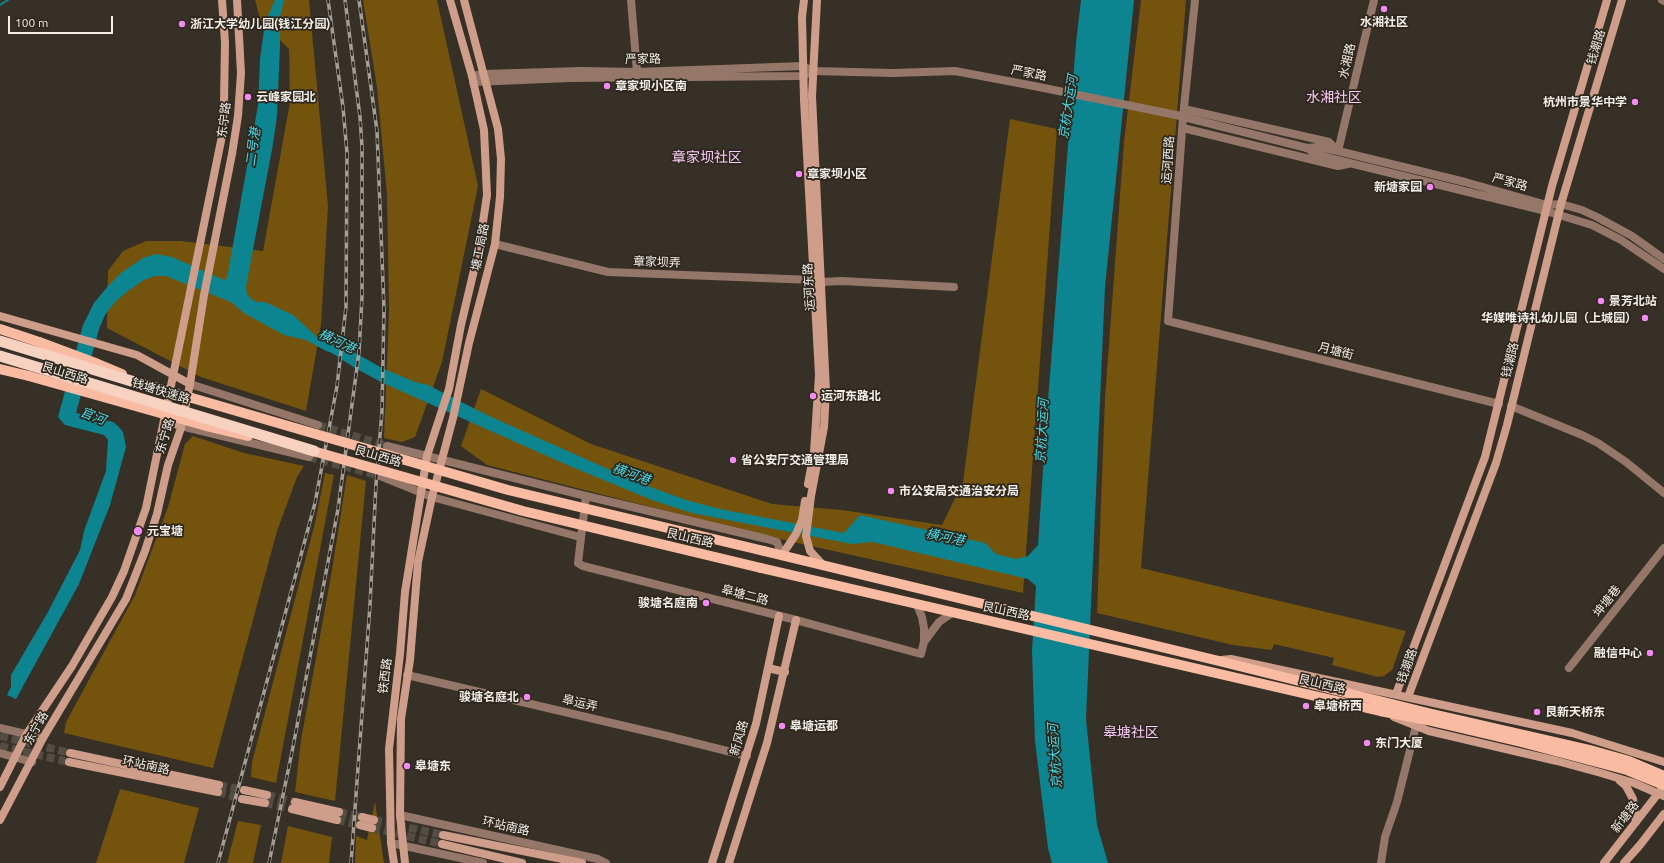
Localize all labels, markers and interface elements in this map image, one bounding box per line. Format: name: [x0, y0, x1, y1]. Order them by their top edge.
marker: 水湘社区: [1379, 4, 1389, 14]
scale bar: [10, 8, 115, 34]
place label: 水湘社区: [1360, 15, 1408, 29]
text: 100 m: [15, 16, 48, 29]
place label: 浙江大学幼儿园(钱江分园): [190, 17, 330, 31]
marker: 浙江大学幼儿园(钱江分园): [177, 19, 187, 29]
street label: 钱潮路: [1584, 28, 1608, 66]
street label: 水湘路: [1336, 42, 1358, 80]
street label: 严家路: [625, 51, 661, 67]
street label: 严家路: [1010, 62, 1048, 84]
water label: 京杭大运河: [1055, 74, 1081, 140]
place label: 章家坝小区南: [615, 79, 687, 93]
marker: 章家坝小区南: [602, 81, 612, 91]
district label: 水湘社区: [1306, 89, 1362, 105]
place label: 云峰家园北: [256, 90, 316, 104]
marker: 云峰家园北: [243, 92, 253, 102]
place label: 杭州市景华中学: [1543, 95, 1627, 109]
marker: 杭州市景华中学: [1630, 97, 1640, 107]
street label: 东宁路: [215, 101, 233, 139]
water label: 二号港: [243, 127, 263, 167]
street label: 运河西路: [1159, 136, 1177, 184]
district label: 章家坝社区: [672, 149, 742, 165]
place label: 章家坝小区: [807, 167, 867, 181]
marker: 章家坝小区: [794, 169, 804, 179]
street label: 严家路: [1491, 170, 1529, 194]
place label: 新塘家园: [1374, 180, 1422, 194]
marker: 新塘家园: [1425, 182, 1435, 192]
street label: 塘工局路: [468, 222, 492, 272]
street label: 章家坝弄: [633, 254, 681, 270]
street label: 运河东路: [801, 263, 817, 311]
place label: 景芳北站: [1609, 294, 1657, 308]
marker: 景芳北站: [1596, 296, 1606, 306]
place label: 华媒唯诗礼幼儿园（上城园）: [1481, 311, 1637, 325]
marker: 华媒唯诗礼幼儿园（上城园）: [1640, 313, 1650, 323]
water label: 横河港: [316, 326, 358, 356]
street label: 月塘街: [1317, 340, 1355, 362]
street label: 钱潮路: [1499, 341, 1521, 379]
street label: 艮山西路: [40, 359, 90, 387]
street label: 钱塘快速路: [130, 375, 192, 407]
place label: 运河东路北: [821, 389, 881, 403]
marker: 运河东路北: [808, 391, 818, 401]
water label: 京杭大运河: [1033, 398, 1051, 464]
water label: 官河: [78, 404, 108, 428]
street label: 东宁路: [153, 417, 177, 455]
street label: 艮山西路: [353, 442, 403, 470]
place label: 省公安厅交通管理局: [741, 453, 849, 467]
marker: 省公安厅交通管理局: [728, 455, 738, 465]
water label: 横河港: [610, 460, 652, 488]
place label: 市公安局交通治安分局: [899, 484, 1019, 498]
marker: 市公安局交通治安分局: [886, 486, 896, 496]
place label: 元宝塘: [147, 524, 183, 538]
marker: 元宝塘: [132, 525, 144, 537]
water label: 横河港: [924, 525, 966, 549]
street label: 艮山西路: [665, 526, 715, 550]
street label: 皋塘二路: [720, 582, 770, 608]
street label: 坤塘巷: [1590, 582, 1624, 620]
place label: 骏塘名庭南: [638, 596, 698, 610]
marker: 骏塘名庭南: [701, 598, 711, 608]
street label: 艮山西路: [981, 599, 1031, 623]
place label: 融信中心: [1594, 646, 1642, 660]
street label: 钱潮路: [1394, 647, 1420, 685]
marker: 融信中心: [1645, 648, 1655, 658]
street label: 铁西路: [376, 657, 394, 695]
street label: 艮山西路: [1297, 672, 1347, 696]
place label: 骏塘名庭北: [459, 690, 519, 704]
marker: 骏塘名庭北: [522, 692, 532, 702]
street label: 皋运弄: [561, 692, 599, 714]
place label: 皋塘桥西: [1314, 699, 1362, 713]
marker: 皋塘桥西: [1301, 701, 1311, 711]
place label: 艮新天桥东: [1545, 705, 1605, 719]
marker: 艮新天桥东: [1532, 707, 1542, 717]
street label: 东宁路: [21, 709, 51, 747]
street label: 新风路: [727, 719, 751, 757]
place label: 皋塘运都: [790, 719, 838, 733]
marker: 皋塘运都: [777, 721, 787, 731]
water label: 京杭大运河: [1045, 723, 1065, 789]
district label: 皋塘社区: [1103, 724, 1159, 740]
place label: 东门大厦: [1375, 736, 1423, 750]
marker: 东门大厦: [1362, 738, 1372, 748]
street label: 环站南路: [121, 753, 171, 777]
place label: 皋塘东: [415, 759, 451, 773]
marker: 皋塘东: [402, 761, 412, 771]
street label: 新塘路: [1608, 798, 1642, 836]
street label: 环站南路: [481, 814, 531, 838]

